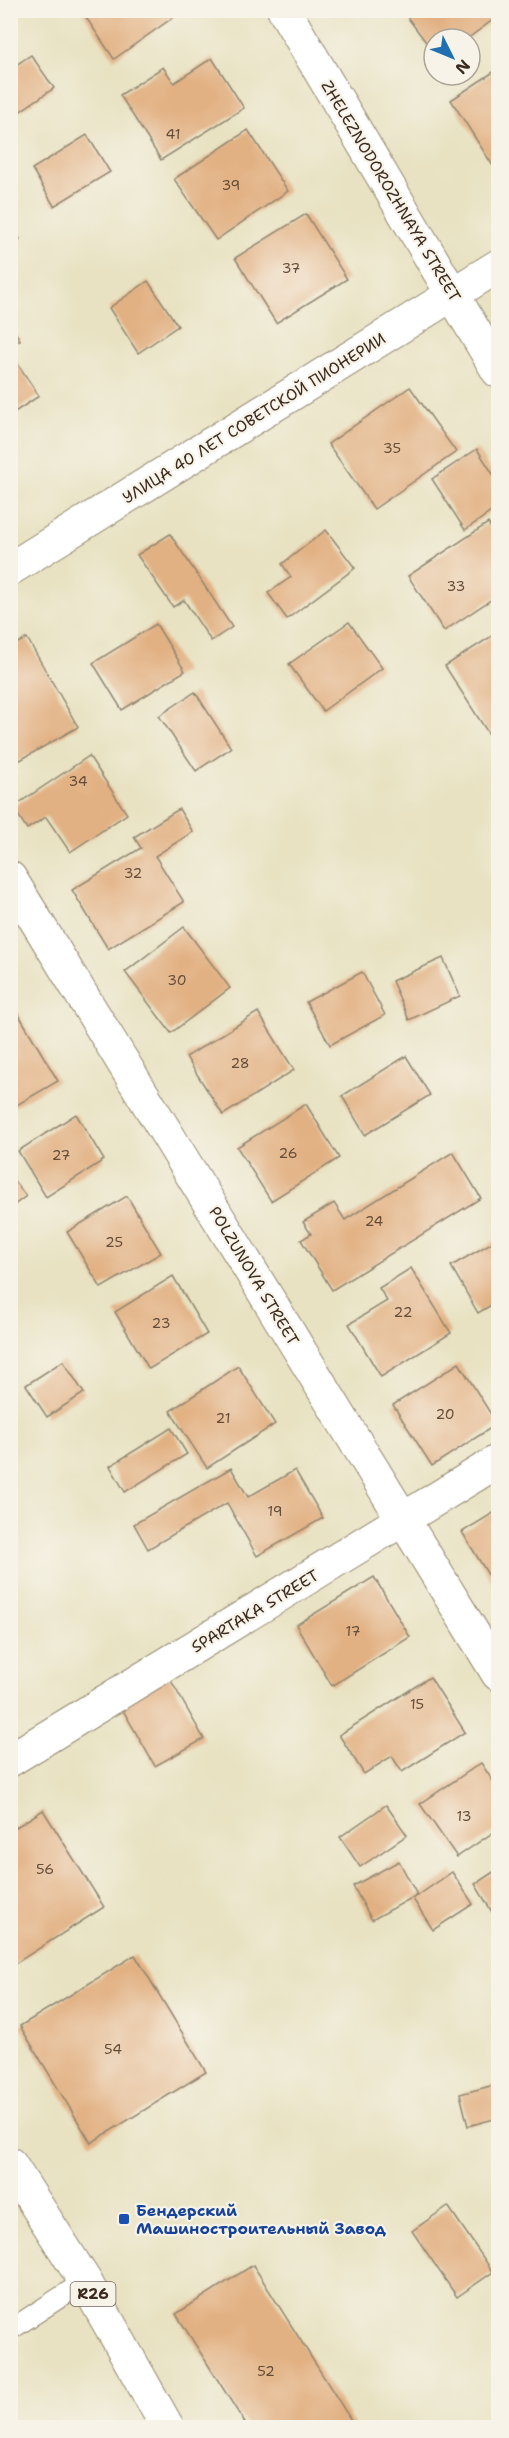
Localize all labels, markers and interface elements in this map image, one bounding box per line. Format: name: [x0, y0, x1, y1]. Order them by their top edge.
north arrow: [422, 27, 482, 87]
text: N: [451, 55, 475, 79]
street label: ZHELEZNODOROZHNAYA STREET: [316, 76, 466, 306]
house number: 41: [166, 125, 180, 143]
house number: 39: [222, 176, 240, 194]
house number: 37: [282, 259, 300, 277]
street label: УЛИЦА 40 ЛЕТ СОВЕТСКОЙ ПИОНЕРИИ: [118, 328, 390, 508]
house number: 35: [383, 439, 401, 457]
house number: 33: [447, 577, 465, 595]
house number: 34: [68, 772, 88, 790]
house number: 32: [124, 864, 142, 882]
house number: 30: [167, 971, 187, 989]
house number: 28: [230, 1054, 250, 1072]
house number: 26: [279, 1144, 298, 1162]
house number: 27: [52, 1146, 70, 1164]
street label: POLZUNOVA STREET: [204, 1203, 304, 1350]
house number: 24: [365, 1212, 384, 1230]
house number: 25: [105, 1233, 123, 1251]
house number: 22: [394, 1303, 412, 1321]
house number: 23: [152, 1314, 170, 1332]
house number: 20: [435, 1405, 455, 1423]
house number: 21: [216, 1409, 230, 1427]
house number: 19: [267, 1502, 283, 1520]
street label: SPARTAKA STREET: [187, 1565, 323, 1657]
house number: 17: [346, 1622, 360, 1640]
house number: 15: [410, 1695, 424, 1713]
house number: 13: [457, 1807, 471, 1825]
house number: 56: [36, 1860, 54, 1878]
house number: 54: [104, 2040, 122, 2058]
place label: Бендерский Машиностроительный Завод: [136, 2200, 387, 2239]
marker: Бендерский Машиностроительный Завод: [117, 2212, 131, 2226]
road number: R26: [70, 2282, 116, 2306]
house number: 52: [257, 2362, 275, 2380]

